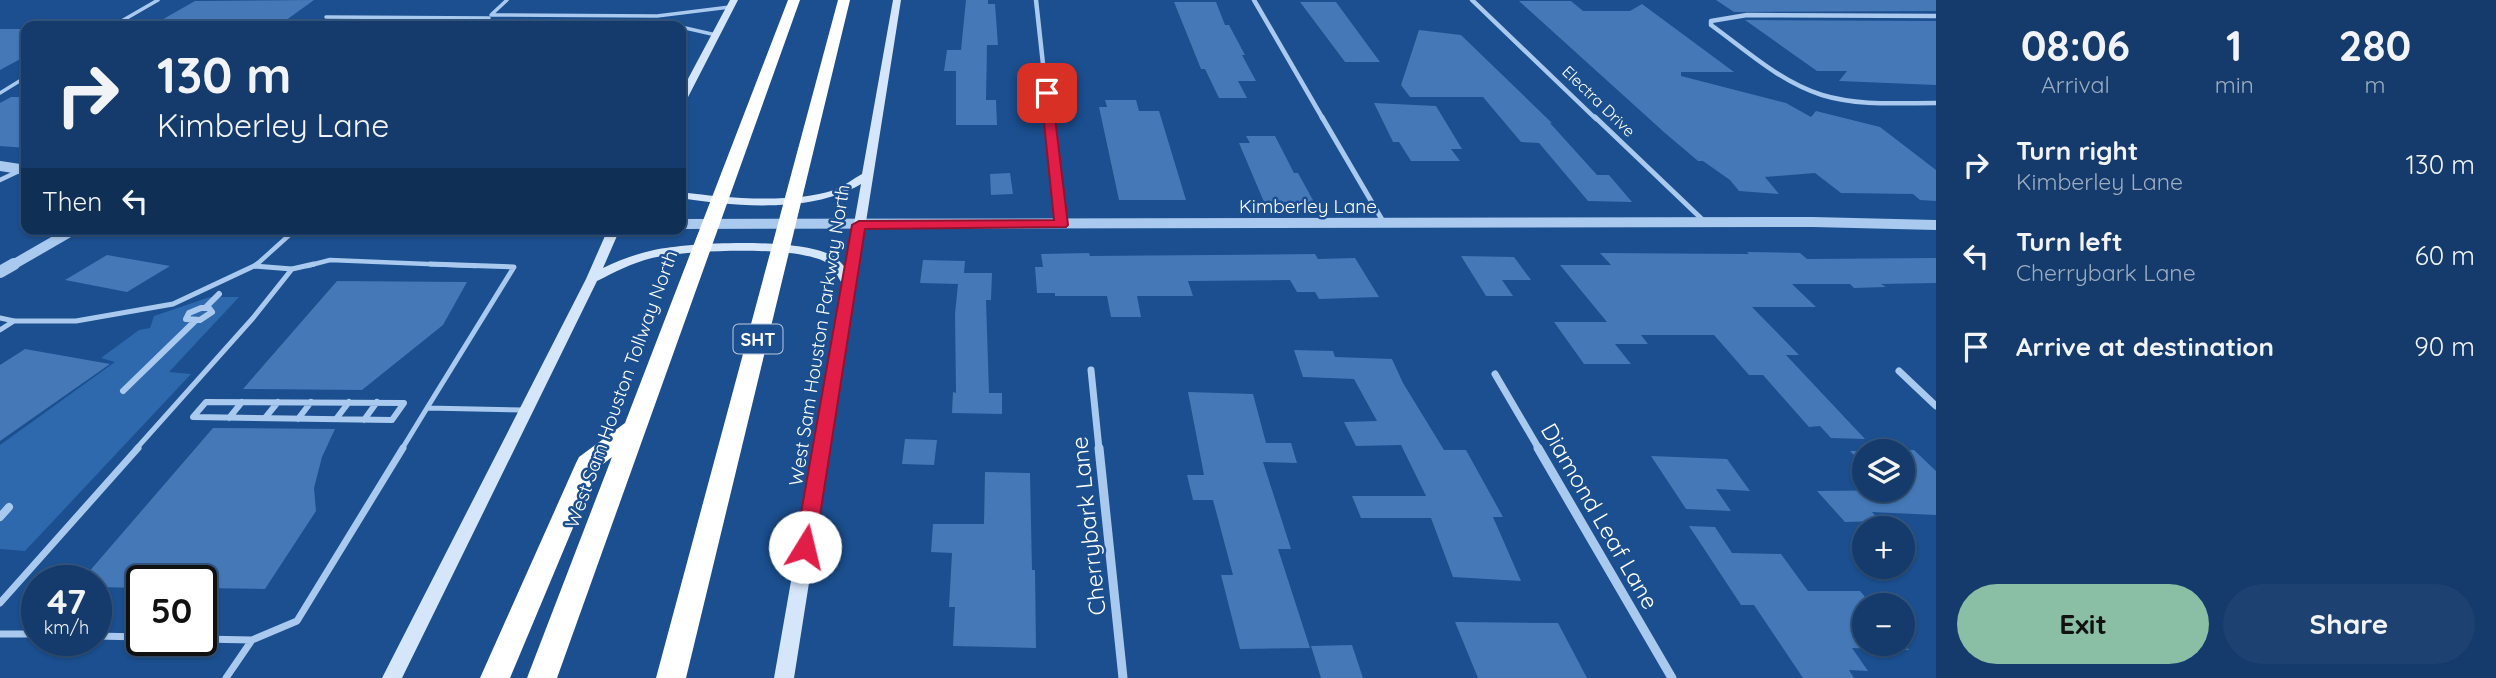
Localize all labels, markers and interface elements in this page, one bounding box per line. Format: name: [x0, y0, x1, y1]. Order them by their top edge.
text: 08:06: [2021, 19, 2130, 72]
text: 1: [2226, 19, 2242, 72]
text: 280: [2339, 19, 2411, 72]
text: 130 m: [157, 44, 291, 105]
icon: right: [42, 49, 133, 140]
street label: Electra Drive: [1558, 61, 1640, 141]
pin: [1017, 63, 1077, 123]
text: Arrival: [2041, 70, 2110, 99]
text: min: [2215, 70, 2254, 99]
text: m: [2364, 70, 2385, 99]
icon: arrive: [1028, 74, 1066, 112]
text: Kimberley Lane: [157, 105, 389, 145]
text: Turn right: [2016, 134, 2138, 167]
icon: right: [1957, 146, 1995, 184]
text: 130 m: [2405, 148, 2475, 181]
text: Kimberley Lane: [2016, 167, 2183, 196]
icon: left: [116, 182, 154, 220]
street label: West Sam Houston Parkway North: [783, 183, 855, 487]
text: Then: [42, 185, 102, 218]
street label: Kimberley Lane: [1239, 194, 1377, 218]
text: Turn left: [2016, 225, 2123, 258]
icon: left: [1957, 237, 1995, 275]
text: 60 m: [2415, 239, 2475, 272]
street label: West Sam Houston Tollway North: [559, 247, 683, 531]
text: Cherrybark Lane: [2016, 258, 2196, 287]
road number: SHT: [734, 324, 782, 354]
icon: arrive: [1957, 328, 1995, 366]
text: Arrive at destination: [2016, 330, 2274, 363]
text: 90 m: [2414, 330, 2475, 363]
street label: Diamond Leaf Lane: [1535, 418, 1665, 614]
street label: Cherrybark Lane: [1064, 435, 1112, 617]
map controls: [1852, 439, 1915, 656]
button: layers: [1852, 439, 1915, 502]
position arrow: [768, 510, 842, 584]
button: +: [1852, 516, 1915, 579]
speed limit sign: 50: [126, 565, 217, 656]
text: 47: [47, 579, 86, 623]
button: Exit: [1957, 584, 2209, 664]
button: Share: [2223, 584, 2475, 664]
button: −: [1852, 593, 1915, 656]
text: km/h: [44, 616, 89, 639]

